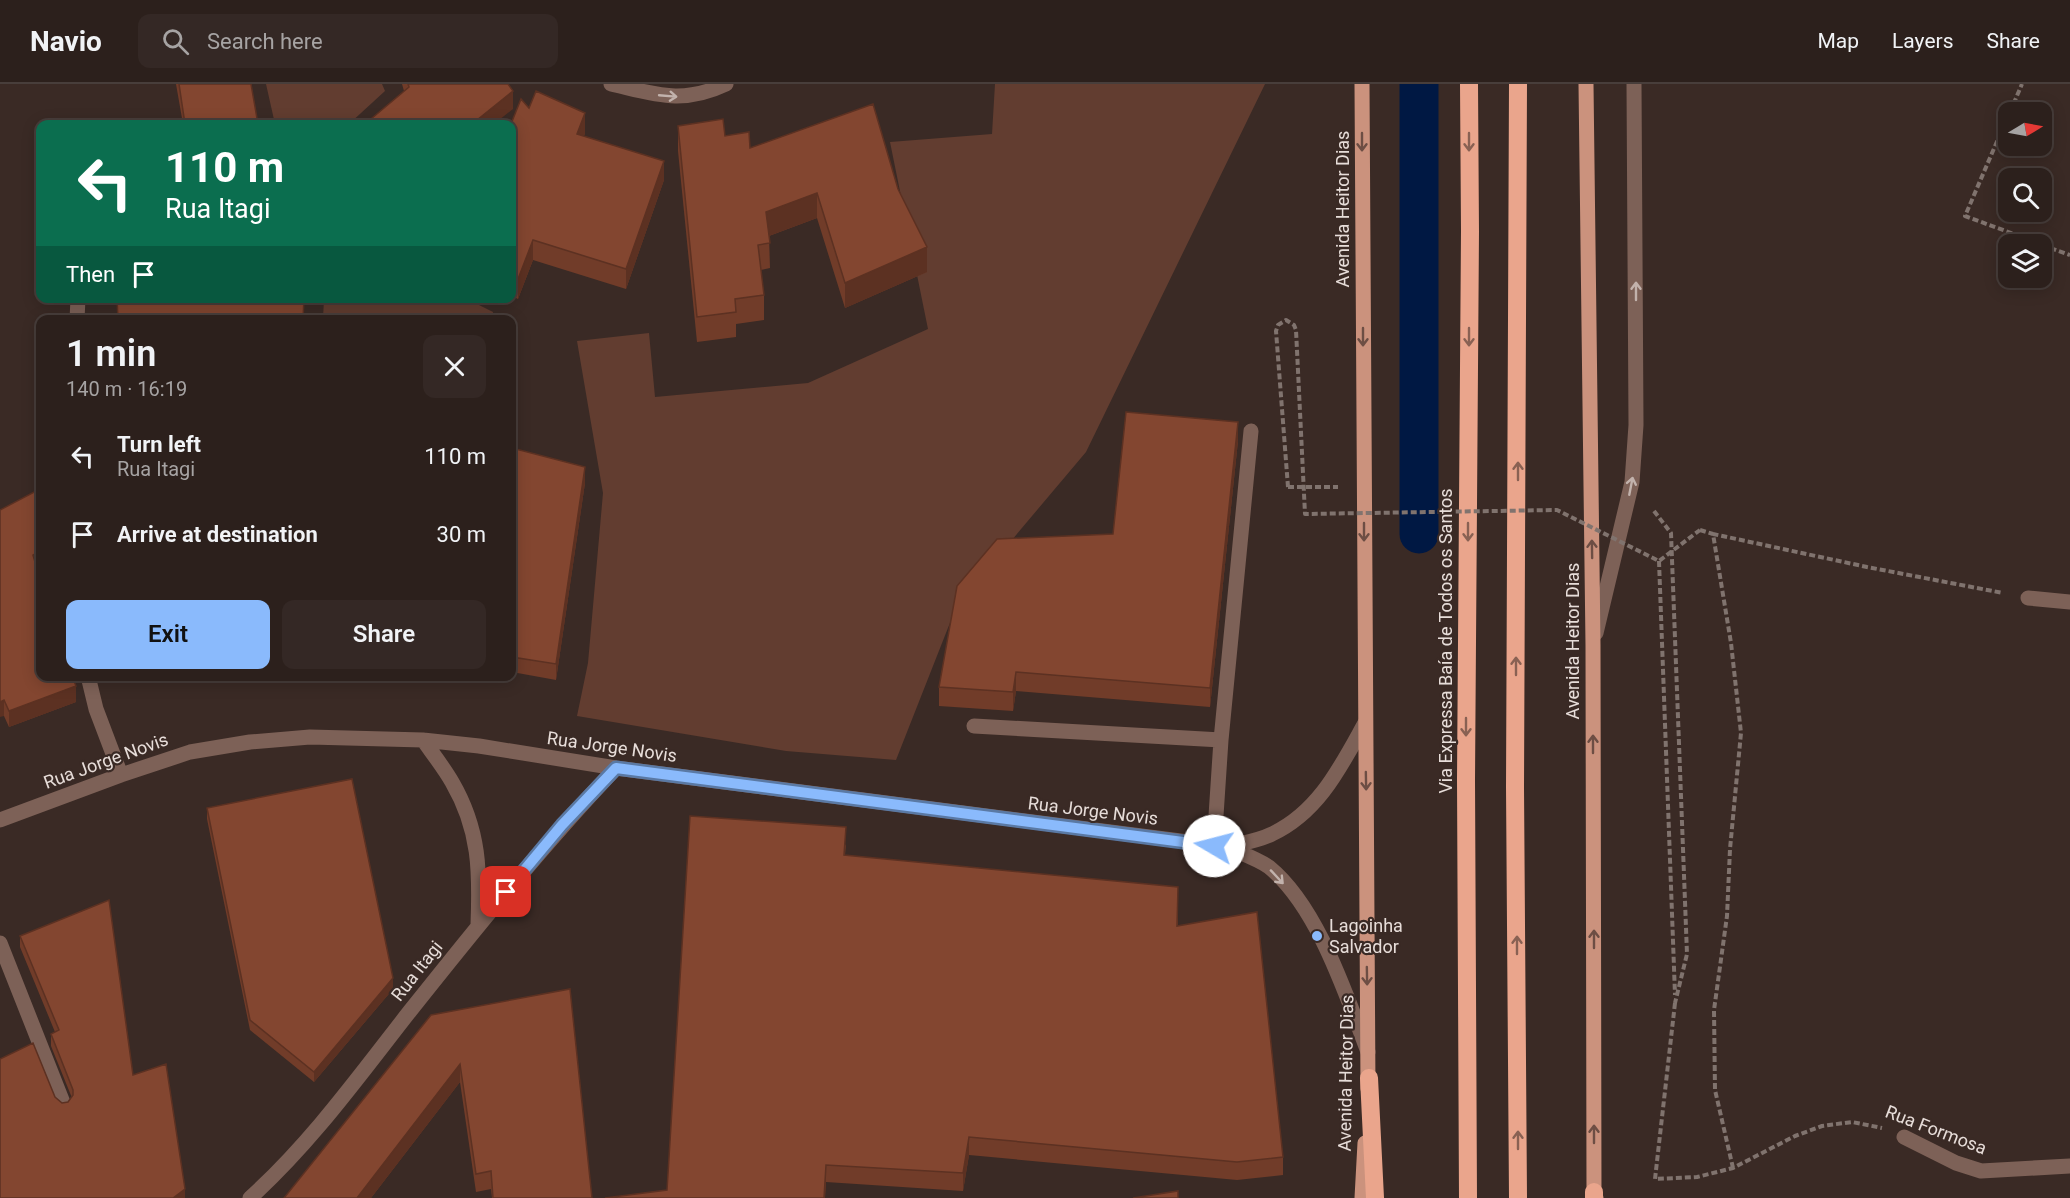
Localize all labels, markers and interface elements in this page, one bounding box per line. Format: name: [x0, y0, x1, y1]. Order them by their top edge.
search box: [138, 14, 558, 68]
text: Navio: [30, 25, 102, 58]
icon: search: [159, 25, 192, 58]
text: Search here: [207, 29, 323, 54]
text: Map: [1817, 29, 1859, 53]
text: Layers: [1892, 29, 1953, 53]
text: Share: [1986, 29, 2040, 53]
one-way arrow: [658, 91, 678, 102]
north arrow: [1998, 102, 2052, 156]
map controls: [1998, 102, 2052, 288]
street label: Avenida Heitor Dias: [1332, 131, 1353, 287]
one-way arrow: [1356, 132, 1368, 152]
one-way arrow: [1464, 132, 1475, 152]
text: 110 m: [165, 143, 284, 192]
icon: left: [66, 144, 144, 222]
button: search: [1998, 168, 2052, 222]
text: Rua Itagi: [165, 193, 271, 225]
button: layers: [1998, 234, 2052, 288]
icon: arrive: [127, 258, 160, 291]
text: Then: [66, 262, 115, 287]
one-way arrow: [1630, 282, 1642, 302]
one-way arrow: [1357, 327, 1369, 347]
one-way arrow: [1463, 327, 1475, 347]
text: 1 min: [66, 333, 156, 375]
button: close: [423, 335, 486, 398]
text: 140 m · 16:19: [66, 377, 187, 401]
text: Turn left: [117, 432, 201, 457]
icon: left: [66, 440, 99, 473]
text: 110 m: [424, 444, 486, 469]
text: Rua Itagi: [117, 457, 195, 481]
one-way arrow: [1512, 461, 1524, 481]
one-way arrow: [1625, 477, 1636, 496]
street label: Via Expressa Baía de Todos os Santos: [1435, 488, 1456, 794]
icon: arrive: [66, 518, 99, 551]
text: Arrive at destination: [117, 522, 318, 547]
text: 30 m: [437, 522, 486, 547]
one-way arrow: [1358, 522, 1369, 542]
one-way arrow: [1462, 522, 1474, 542]
one-way arrow: [1586, 539, 1598, 559]
street label: Avenida Heitor Dias: [1562, 563, 1583, 719]
button: Exit: [66, 600, 270, 669]
button: Share: [282, 600, 486, 669]
one-way arrow: [1510, 656, 1522, 676]
one-way arrow: [1460, 717, 1472, 737]
street label: Rua Jorge Novis: [546, 727, 678, 766]
street label: Rua Jorge Novis: [41, 728, 171, 793]
one-way arrow: [1587, 734, 1599, 754]
one-way arrow: [1360, 771, 1372, 791]
street label: Rua Jorge Novis: [1027, 792, 1159, 829]
position arrow: [1182, 814, 1246, 878]
pin: [480, 866, 531, 917]
one-way arrow: [1270, 869, 1284, 884]
icon: arrive: [489, 875, 522, 908]
place label: Lagoinha Salvador: [1329, 915, 1403, 957]
marker: Lagoinha Salvador: [1310, 929, 1324, 943]
one-way arrow: [1588, 929, 1600, 949]
one-way arrow: [1511, 935, 1522, 955]
street label: Rua Itagi: [387, 937, 447, 1005]
one-way arrow: [1362, 966, 1373, 986]
street label: Avenida Heitor Dias: [1334, 994, 1357, 1152]
street label: Rua Formosa: [1883, 1101, 1990, 1158]
one-way arrow: [1588, 1124, 1600, 1144]
one-way arrow: [1512, 1130, 1524, 1150]

